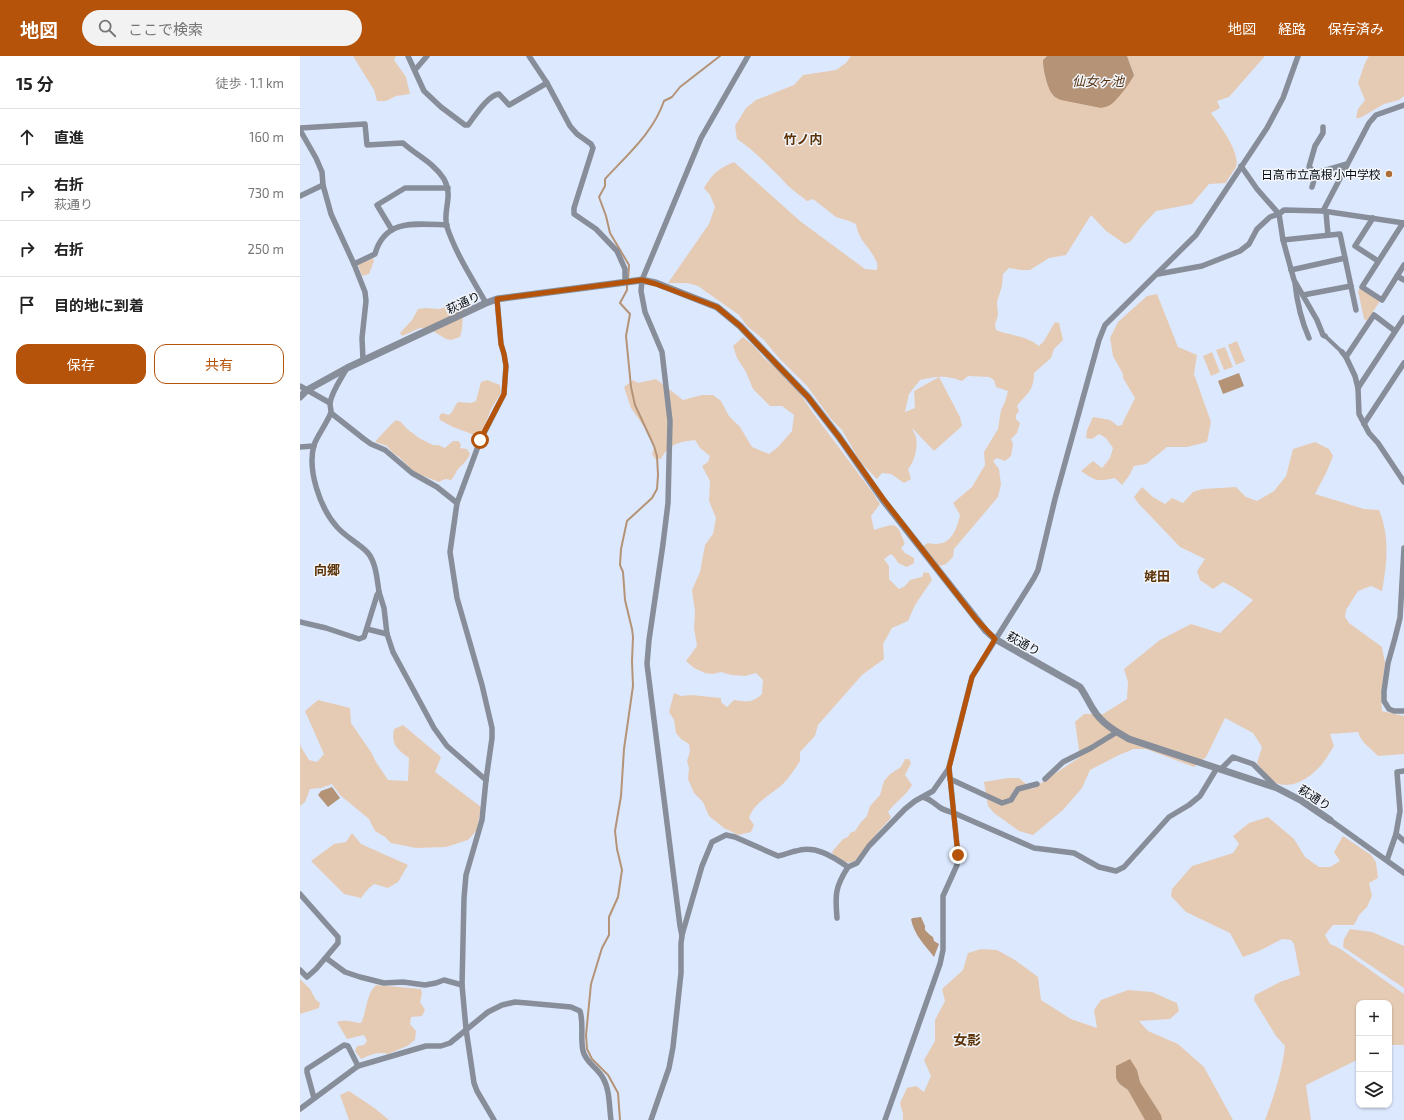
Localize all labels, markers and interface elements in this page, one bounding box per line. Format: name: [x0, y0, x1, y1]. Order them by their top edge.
search box: [82, 10, 362, 46]
icon: search: [96, 17, 118, 39]
text: 地図: [20, 18, 58, 41]
text: ここで検索: [128, 20, 203, 38]
text: 地図: [1228, 20, 1256, 37]
text: 経路: [1278, 20, 1306, 37]
text: 保存済み: [1328, 20, 1384, 37]
text: 15 分: [16, 73, 53, 93]
water label: 仙女ヶ池: [1072, 73, 1126, 89]
text: 徒歩 · 1.1 km: [215, 75, 284, 91]
icon: ahead: [16, 126, 38, 148]
text: 直進: [54, 128, 84, 146]
text: 160 m: [249, 129, 284, 145]
district label: 竹ノ内: [783, 131, 823, 147]
place label: 日高市立高根小中学校: [1261, 167, 1381, 181]
marker: 日高市立高根小中学校: [1384, 169, 1394, 179]
text: 右折: [54, 175, 84, 193]
icon: right: [16, 182, 38, 204]
text: 730 m: [248, 185, 284, 201]
text: 萩通り: [54, 196, 93, 212]
icon: right: [16, 238, 38, 260]
text: 右折: [54, 240, 84, 258]
text: 250 m: [248, 241, 284, 257]
street label: 萩通り: [444, 288, 482, 316]
icon: arrive: [16, 294, 38, 316]
text: 目的地に到着: [54, 296, 144, 314]
button: 保存: [16, 344, 146, 384]
button: 共有: [154, 344, 284, 384]
route start: [471, 431, 489, 449]
district label: 向郷: [314, 562, 340, 578]
district label: 姥田: [1144, 568, 1170, 584]
street label: 萩通り: [1005, 628, 1043, 658]
street label: 萩通り: [1296, 781, 1334, 813]
route end: [949, 846, 967, 864]
map controls: [1356, 1000, 1392, 1108]
button: +: [1356, 1000, 1392, 1036]
district label: 女影: [953, 1031, 981, 1048]
button: −: [1356, 1036, 1392, 1072]
button: layers: [1356, 1072, 1392, 1108]

